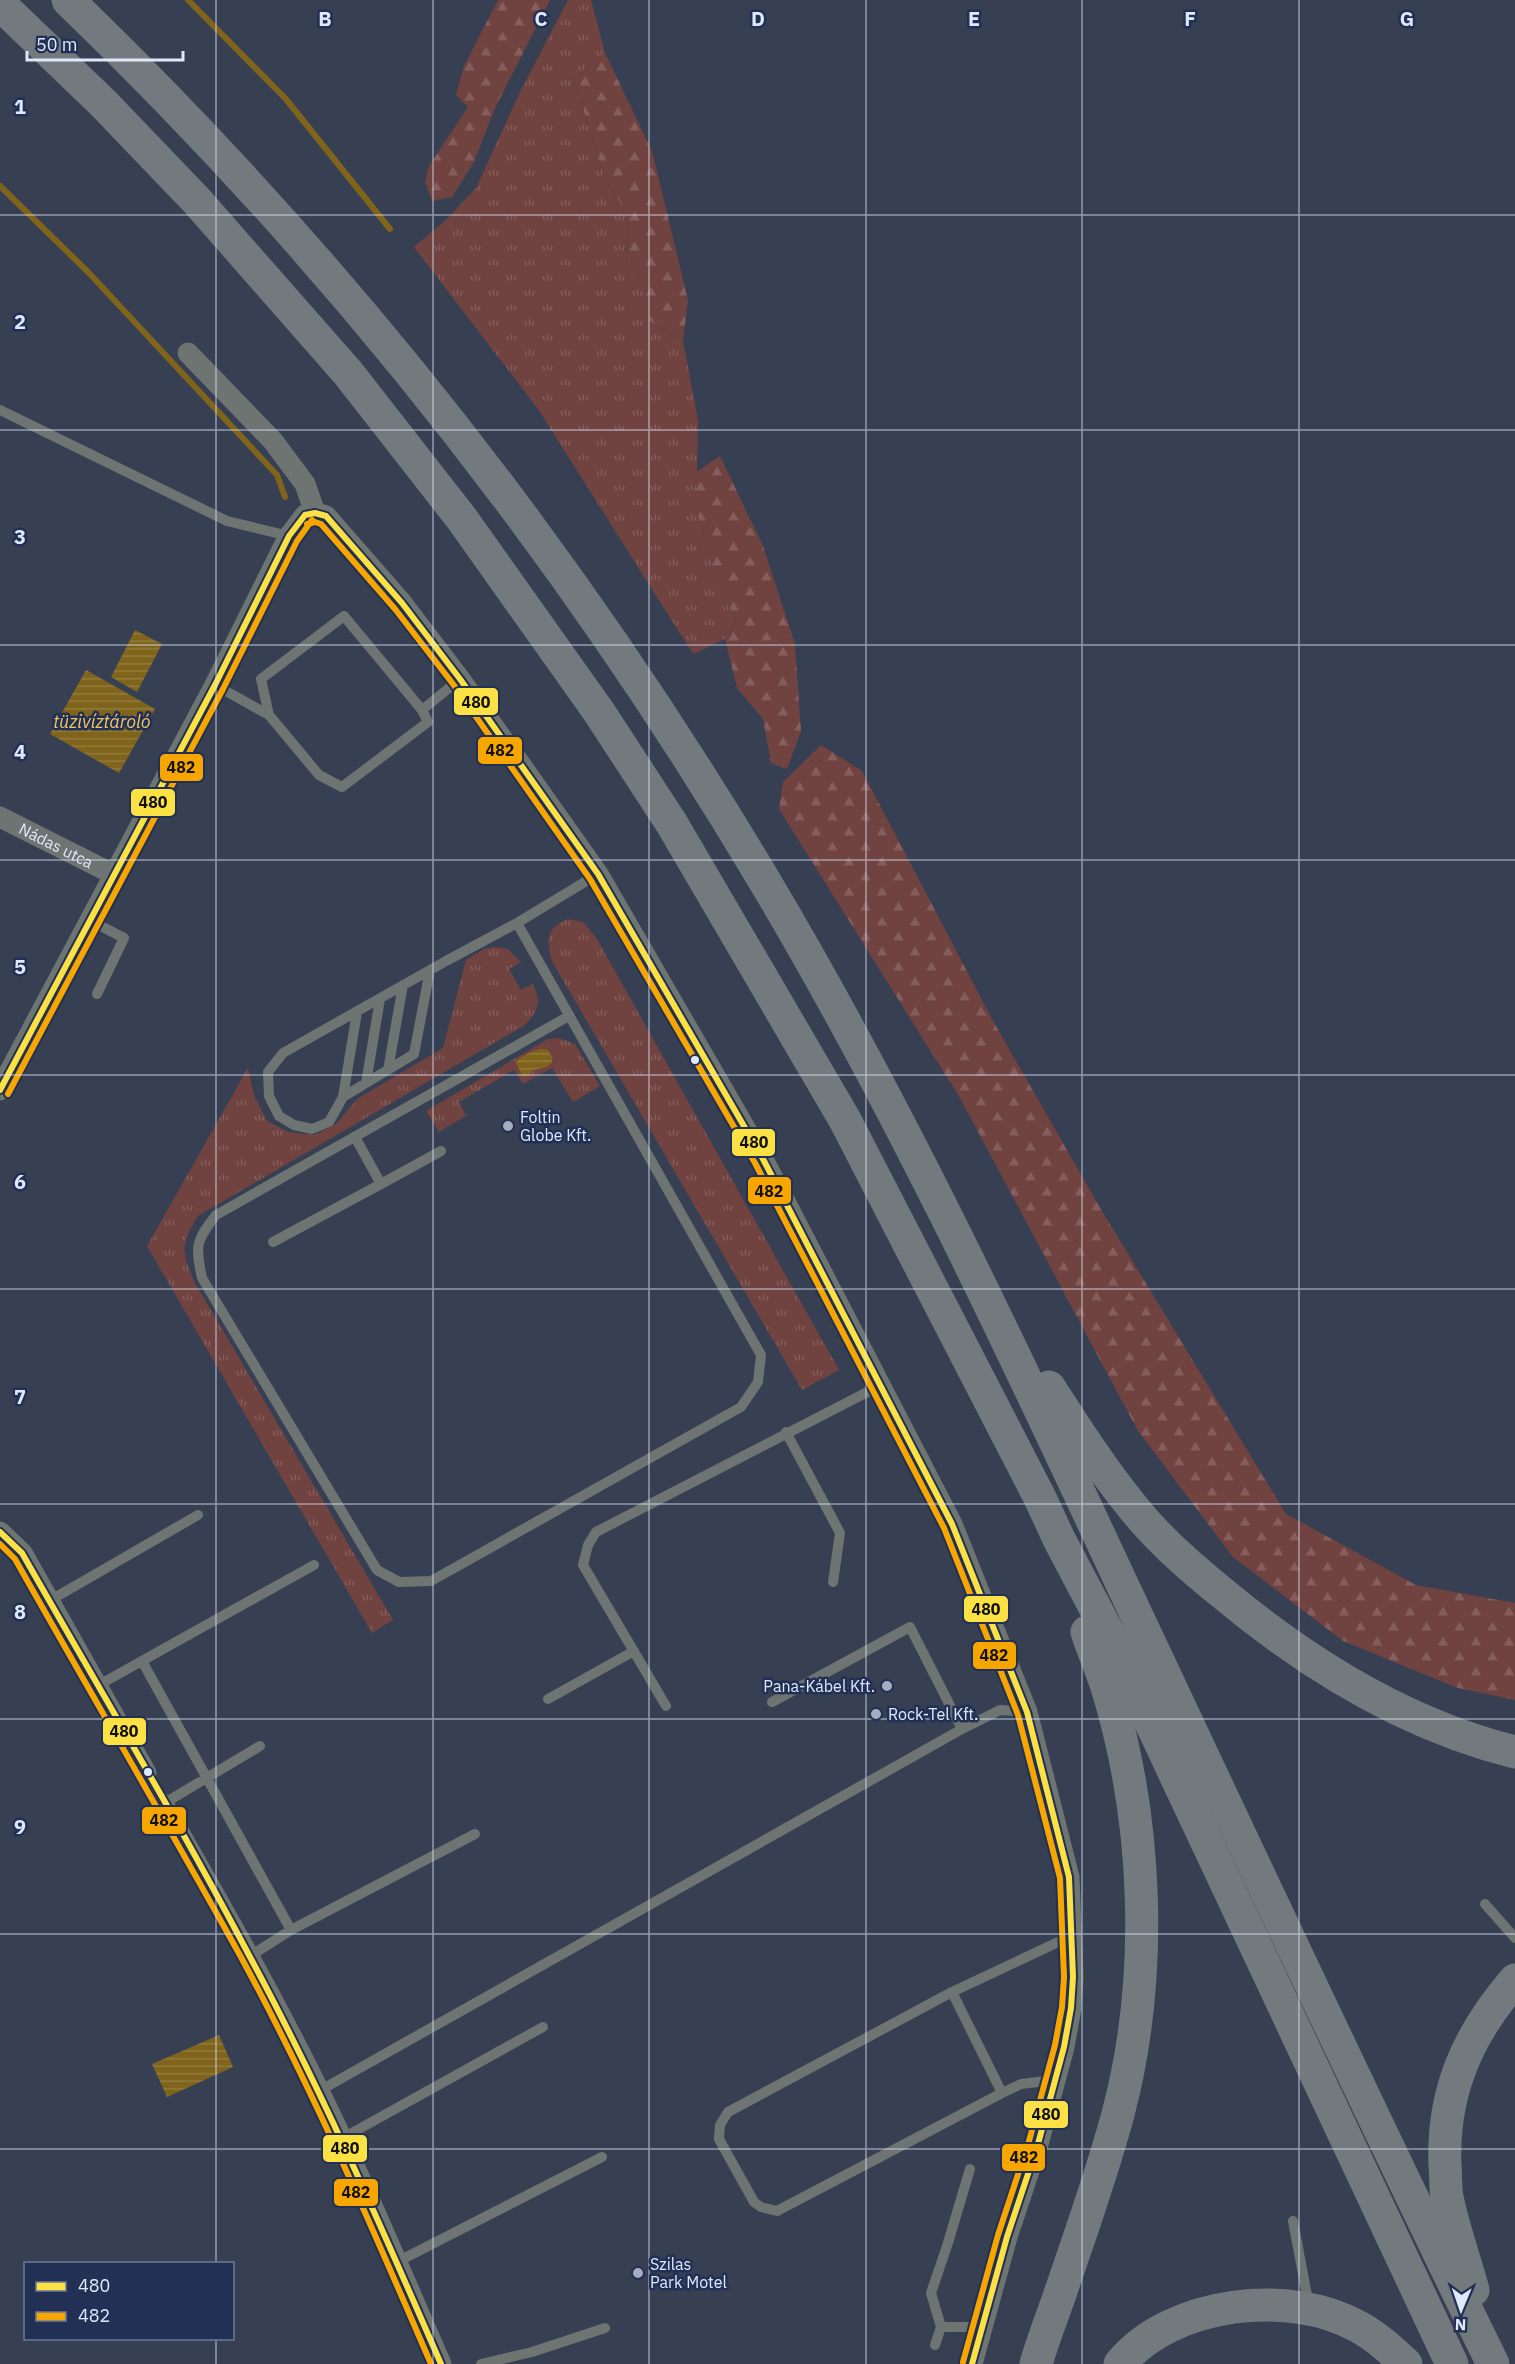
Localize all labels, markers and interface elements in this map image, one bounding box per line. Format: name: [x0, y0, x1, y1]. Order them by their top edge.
text: B: [318, 5, 332, 32]
text: C: [534, 5, 548, 32]
text: D: [751, 5, 765, 32]
text: E: [968, 5, 980, 32]
text: F: [1184, 5, 1196, 32]
text: G: [1400, 5, 1414, 32]
scale bar: [27, 24, 183, 62]
text: 50 m: [36, 33, 78, 56]
text: 1: [14, 93, 26, 120]
text: 2: [14, 308, 26, 335]
text: 3: [14, 523, 26, 550]
line badge: 480: [453, 687, 499, 716]
text: 480: [462, 692, 491, 712]
water label: tüzivíztároló: [53, 710, 151, 733]
line badge: 482: [477, 736, 523, 765]
text: 4: [14, 738, 26, 765]
text: 482: [486, 740, 514, 760]
line badge: 482: [159, 753, 204, 782]
text: 482: [167, 757, 195, 777]
line badge: 480: [130, 788, 176, 817]
text: 480: [139, 792, 168, 812]
street label: Nádas utca: [16, 818, 97, 873]
text: 5: [14, 953, 26, 980]
unlabelled marker: [689, 1054, 701, 1066]
place label: Foltin Globe Kft.: [520, 1107, 591, 1145]
marker: Foltin Globe Kft.: [501, 1119, 515, 1133]
line badge: 480: [731, 1128, 776, 1157]
text: 480: [740, 1132, 769, 1152]
text: 6: [14, 1168, 26, 1195]
line badge: 482: [747, 1176, 792, 1205]
text: 482: [755, 1181, 783, 1201]
text: 7: [14, 1383, 26, 1410]
line badge: 480: [963, 1595, 1009, 1623]
text: 8: [14, 1598, 26, 1625]
text: 480: [972, 1599, 1001, 1619]
line badge: 482: [972, 1641, 1017, 1670]
text: 482: [980, 1645, 1008, 1665]
place label: Pana-Kábel Kft.: [763, 1676, 875, 1696]
marker: Pana-Kábel Kft.: [880, 1679, 894, 1693]
place label: Rock-Tel Kft.: [888, 1704, 978, 1724]
marker: Rock-Tel Kft.: [869, 1707, 883, 1721]
line badge: 480: [102, 1717, 147, 1746]
text: 480: [110, 1721, 139, 1741]
unlabelled marker: [142, 1766, 154, 1778]
line badge: 482: [141, 1806, 187, 1835]
text: 482: [150, 1810, 178, 1830]
text: 9: [14, 1813, 26, 1840]
line badge: 480: [1023, 2100, 1069, 2129]
text: 480: [1032, 2104, 1061, 2124]
line badge: 480: [322, 2134, 368, 2163]
text: 480: [331, 2138, 360, 2158]
line badge: 482: [1001, 2143, 1046, 2172]
text: 482: [1010, 2147, 1038, 2167]
line badge: 482: [333, 2178, 379, 2207]
text: 482: [342, 2182, 370, 2202]
place label: Szilas Park Motel: [650, 2254, 727, 2292]
legend: [24, 2262, 234, 2340]
marker: Szilas Park Motel: [631, 2266, 645, 2280]
text: 480: [78, 2274, 110, 2297]
north arrow: [1431, 2280, 1491, 2340]
text: 482: [78, 2304, 110, 2327]
text: N: [1454, 2315, 1467, 2335]

